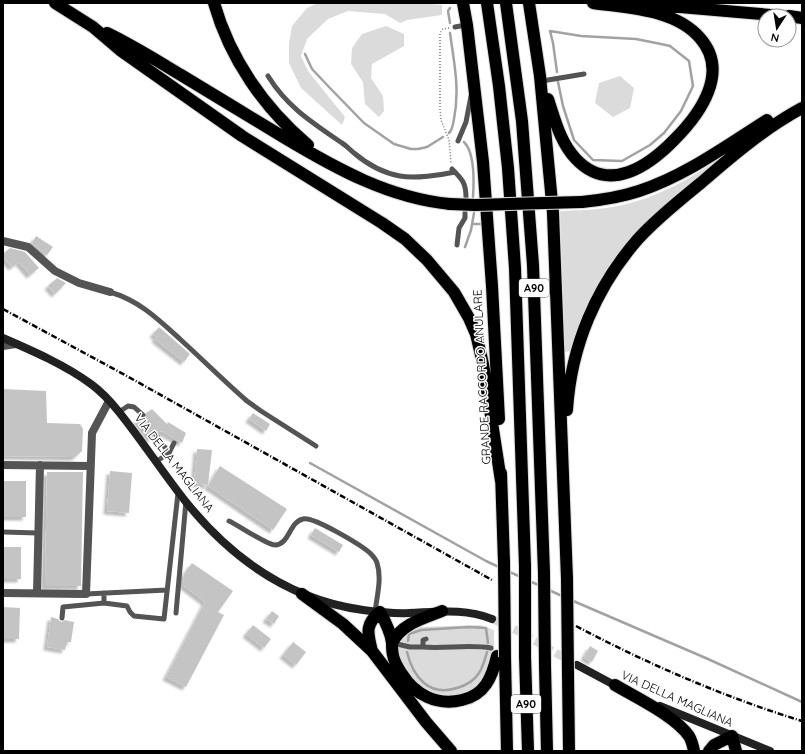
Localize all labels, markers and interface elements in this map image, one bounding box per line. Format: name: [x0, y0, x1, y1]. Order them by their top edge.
north arrow: [757, 8, 797, 48]
text: N: [770, 30, 780, 45]
road number: A90: [519, 279, 549, 297]
street label: GRANDE RACCORDO ANULARE: [469, 289, 494, 465]
street label: VIA DELLA MAGLIANA: [131, 410, 218, 515]
street label: VIA DELLA MAGLIANA: [619, 667, 736, 730]
road number: A90: [511, 695, 541, 713]

